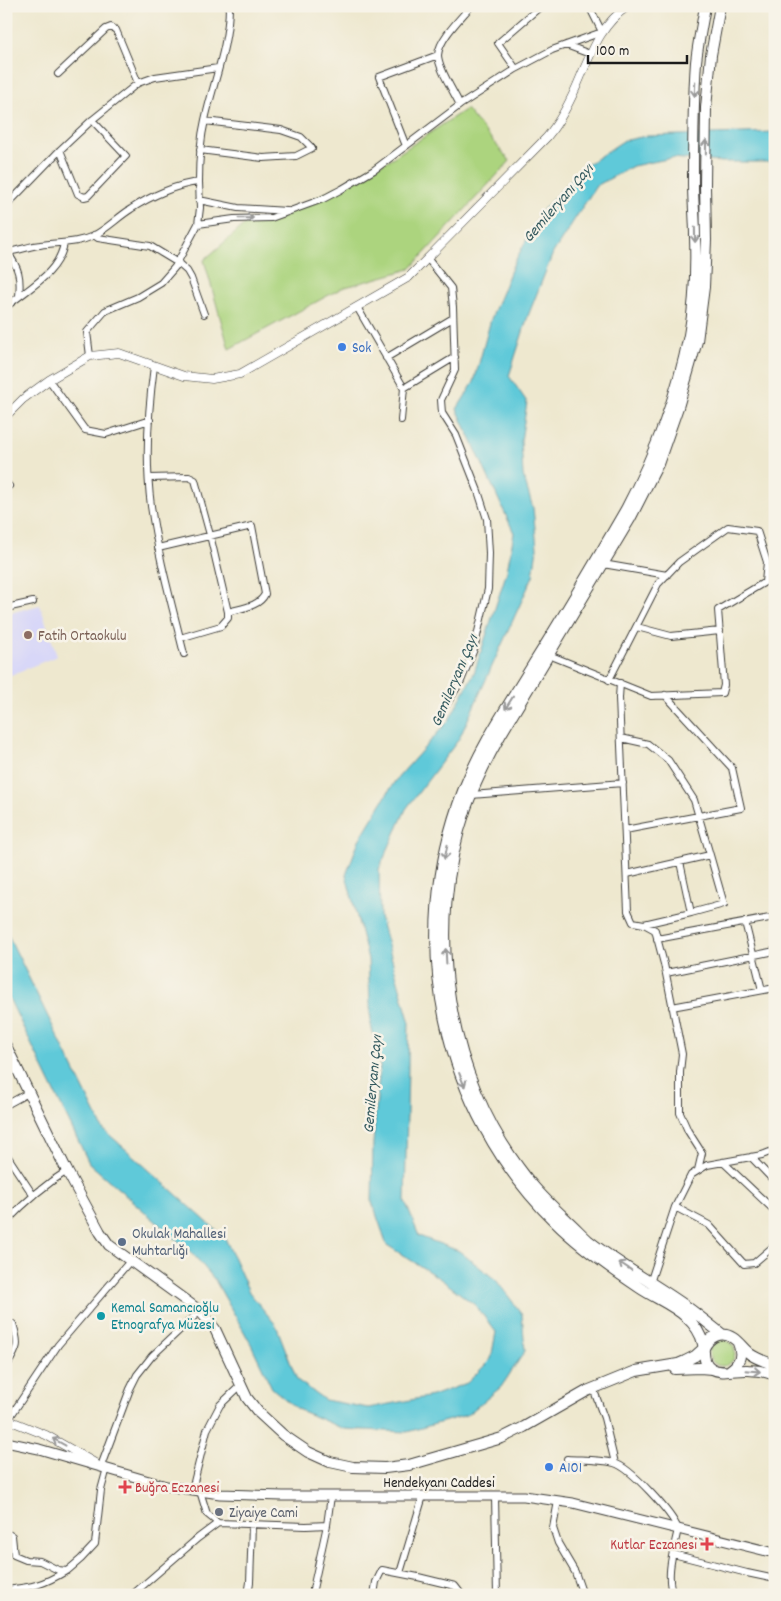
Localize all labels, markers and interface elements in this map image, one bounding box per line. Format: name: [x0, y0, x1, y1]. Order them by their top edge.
scale bar: [588, 32, 687, 64]
text: 100 m: [596, 41, 629, 63]
one-way arrow: [690, 81, 700, 97]
one-way arrow: [701, 139, 711, 156]
water label: Gemileryanı Çayı: [518, 158, 600, 248]
one-way arrow: [238, 214, 254, 223]
one-way arrow: [690, 226, 700, 243]
place label: Sok: [352, 338, 371, 360]
marker: Sok: [336, 341, 348, 353]
place label: Fatih Ortaokulu: [38, 626, 126, 648]
marker: Fatih Ortaokulu: [22, 629, 34, 641]
water label: Gemileryanı Çayı: [426, 630, 485, 731]
one-way arrow: [504, 696, 514, 710]
one-way arrow: [440, 843, 450, 859]
one-way arrow: [441, 949, 451, 965]
water label: Gemileryanı Çayı: [358, 1033, 389, 1134]
one-way arrow: [457, 1072, 467, 1087]
place label: Okulak Mahallesi Muhtarlığı: [132, 1224, 226, 1263]
marker: Okulak Mahallesi Muhtarlığı: [116, 1236, 128, 1248]
one-way arrow: [619, 1261, 633, 1271]
place label: Kemal Samancıoğlu Etnografya Müzesi: [111, 1298, 219, 1337]
marker: Kemal Samancıoğlu Etnografya Müzesi: [95, 1310, 107, 1322]
one-way arrow: [744, 1366, 760, 1375]
one-way arrow: [52, 1437, 66, 1447]
place label: A101: [559, 1458, 582, 1480]
marker: A101: [543, 1461, 555, 1473]
street label: Hendekyanı Caddesi: [383, 1473, 495, 1495]
place label: Buğra Eczanesi: [135, 1478, 220, 1500]
marker: Buğra Eczanesi: [119, 1481, 131, 1493]
place label: Ziyaiye Cami: [229, 1503, 298, 1525]
marker: Ziyaiye Cami: [213, 1506, 225, 1518]
place label: Kutlar Eczanesi: [610, 1535, 697, 1557]
marker: Kutlar Eczanesi: [701, 1538, 713, 1550]

